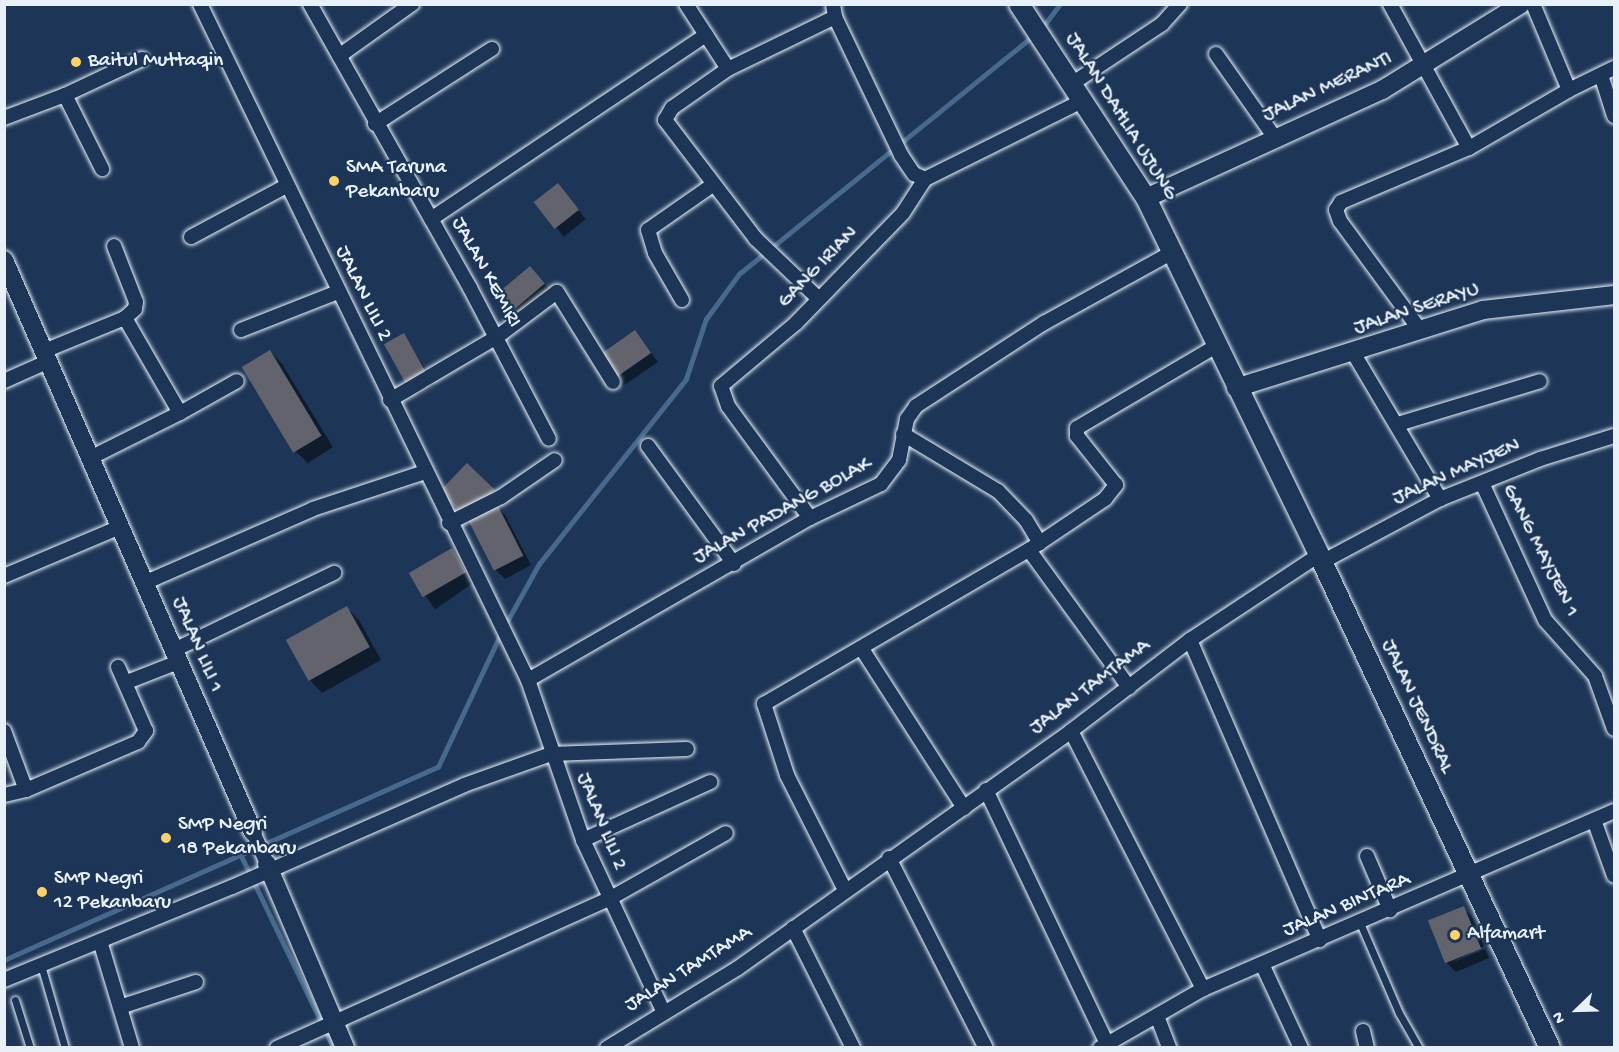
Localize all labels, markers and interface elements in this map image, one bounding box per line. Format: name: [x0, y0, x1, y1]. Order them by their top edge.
street label: JALAN DAHLIA UJUNG: [1058, 29, 1182, 205]
street label: JALAN MERANTI: [1259, 47, 1397, 129]
place label: Baitul Muttaqin: [88, 49, 223, 75]
marker: Baitul Muttaqin: [69, 55, 83, 69]
place label: SMA Taruna Pekanbaru: [346, 156, 446, 206]
marker: SMA Taruna Pekanbaru: [327, 174, 341, 188]
street label: JALAN KEMIRI: [444, 213, 526, 333]
street label: GANG IRIAN: [774, 222, 864, 314]
street label: JALAN LILI 2: [328, 242, 396, 346]
street label: JALAN SERAYU: [1351, 278, 1483, 342]
street label: JALAN MAYJEN: [1389, 434, 1525, 512]
street label: JALAN PADANG BOLAK: [690, 453, 876, 571]
street label: GANG MAYJEN 1: [1495, 480, 1583, 622]
street label: JALAN LILI 1: [165, 594, 227, 696]
street label: JALAN TAMTAMA: [1026, 634, 1156, 742]
street label: JALAN JENDRAL: [1374, 636, 1458, 778]
street label: JALAN LILI 2: [569, 770, 631, 874]
place label: SMP Negri 18 Pekanbaru: [178, 813, 296, 863]
marker: SMP Negri 18 Pekanbaru: [159, 831, 173, 845]
place label: SMP Negri 12 Pekanbaru: [54, 867, 171, 917]
street label: JALAN BINTARA: [1280, 868, 1414, 944]
marker: SMP Negri 12 Pekanbaru: [35, 885, 49, 899]
street label: JALAN TAMTAMA: [621, 921, 757, 1019]
place label: Alfamart: [1467, 922, 1545, 948]
marker: Alfamart: [1448, 928, 1462, 942]
north arrow: [1547, 980, 1607, 1040]
text: N: [1549, 1009, 1571, 1026]

